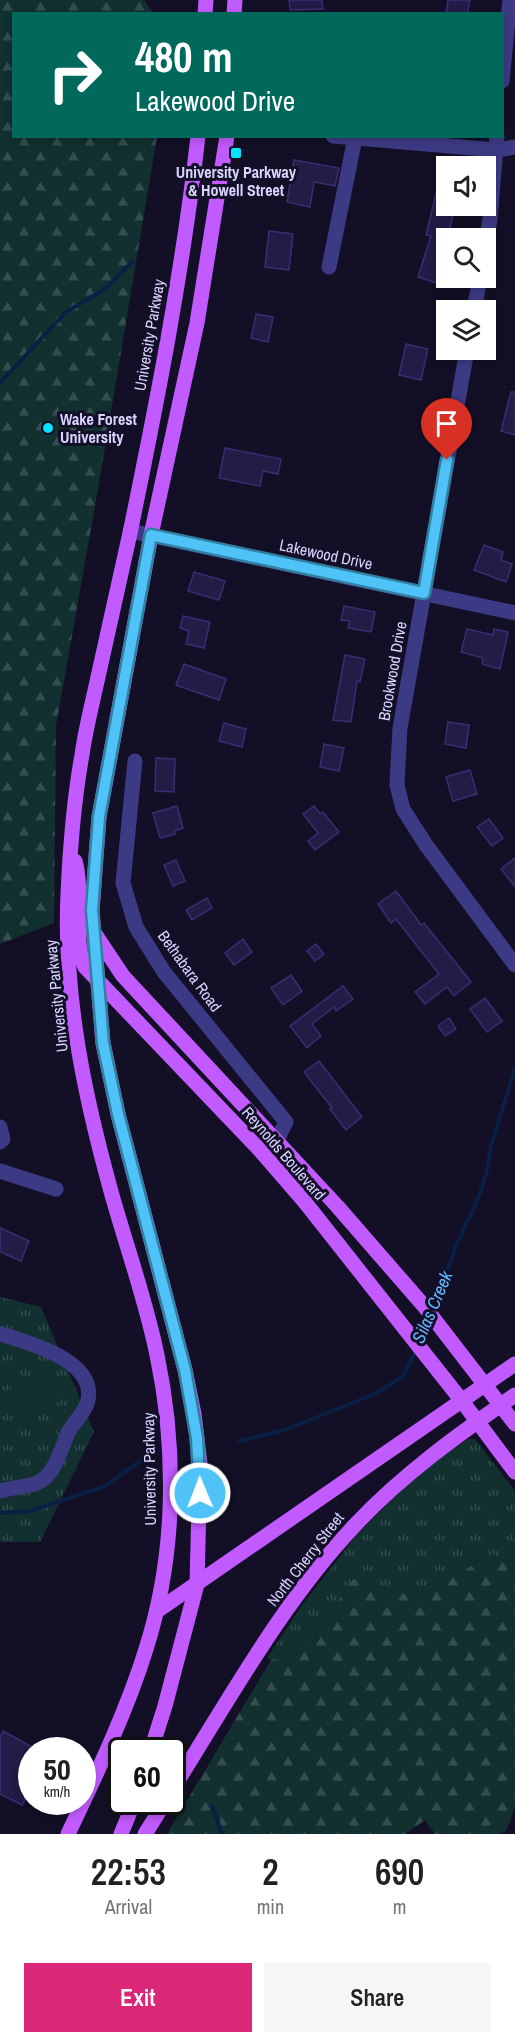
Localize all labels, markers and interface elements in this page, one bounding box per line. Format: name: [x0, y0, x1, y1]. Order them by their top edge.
text: 480 m: [135, 29, 233, 85]
icon: right: [36, 36, 114, 114]
text: Lakewood Drive: [135, 83, 295, 119]
marker: University Parkway & Howell Street: [229, 146, 243, 160]
map controls: [436, 156, 496, 360]
button: sound: [436, 156, 496, 216]
place label: University Parkway & Howell Street: [176, 161, 297, 201]
button: search: [436, 228, 496, 288]
street label: University Parkway: [128, 277, 170, 393]
button: layers: [436, 300, 496, 360]
pin: [421, 398, 472, 460]
icon: arrive: [430, 407, 463, 440]
place label: Wake Forest University: [60, 408, 138, 448]
marker: Wake Forest University: [41, 421, 55, 435]
street label: Lakewood Drive: [277, 533, 375, 575]
street label: Brookwood Drive: [372, 620, 412, 722]
street label: Bethabara Road: [153, 926, 227, 1016]
street label: University Parkway: [39, 938, 73, 1053]
street label: Reynolds Boulevard: [237, 1101, 331, 1205]
water label: Silas Creek: [406, 1266, 459, 1347]
street label: University Parkway: [137, 1412, 161, 1526]
position arrow: [168, 1461, 232, 1525]
street label: North Cherry Street: [261, 1507, 349, 1611]
speed limit sign: 60: [108, 1737, 186, 1815]
text: 50: [43, 1749, 71, 1789]
text: km/h: [44, 1781, 70, 1802]
text: 22:53: [91, 1848, 166, 1896]
text: 2: [262, 1848, 279, 1896]
text: 690: [375, 1848, 424, 1896]
text: Arrival: [105, 1893, 152, 1920]
text: min: [257, 1893, 284, 1920]
text: m: [393, 1893, 406, 1920]
button: Exit: [24, 1963, 252, 2032]
button: Share: [264, 1963, 491, 2032]

